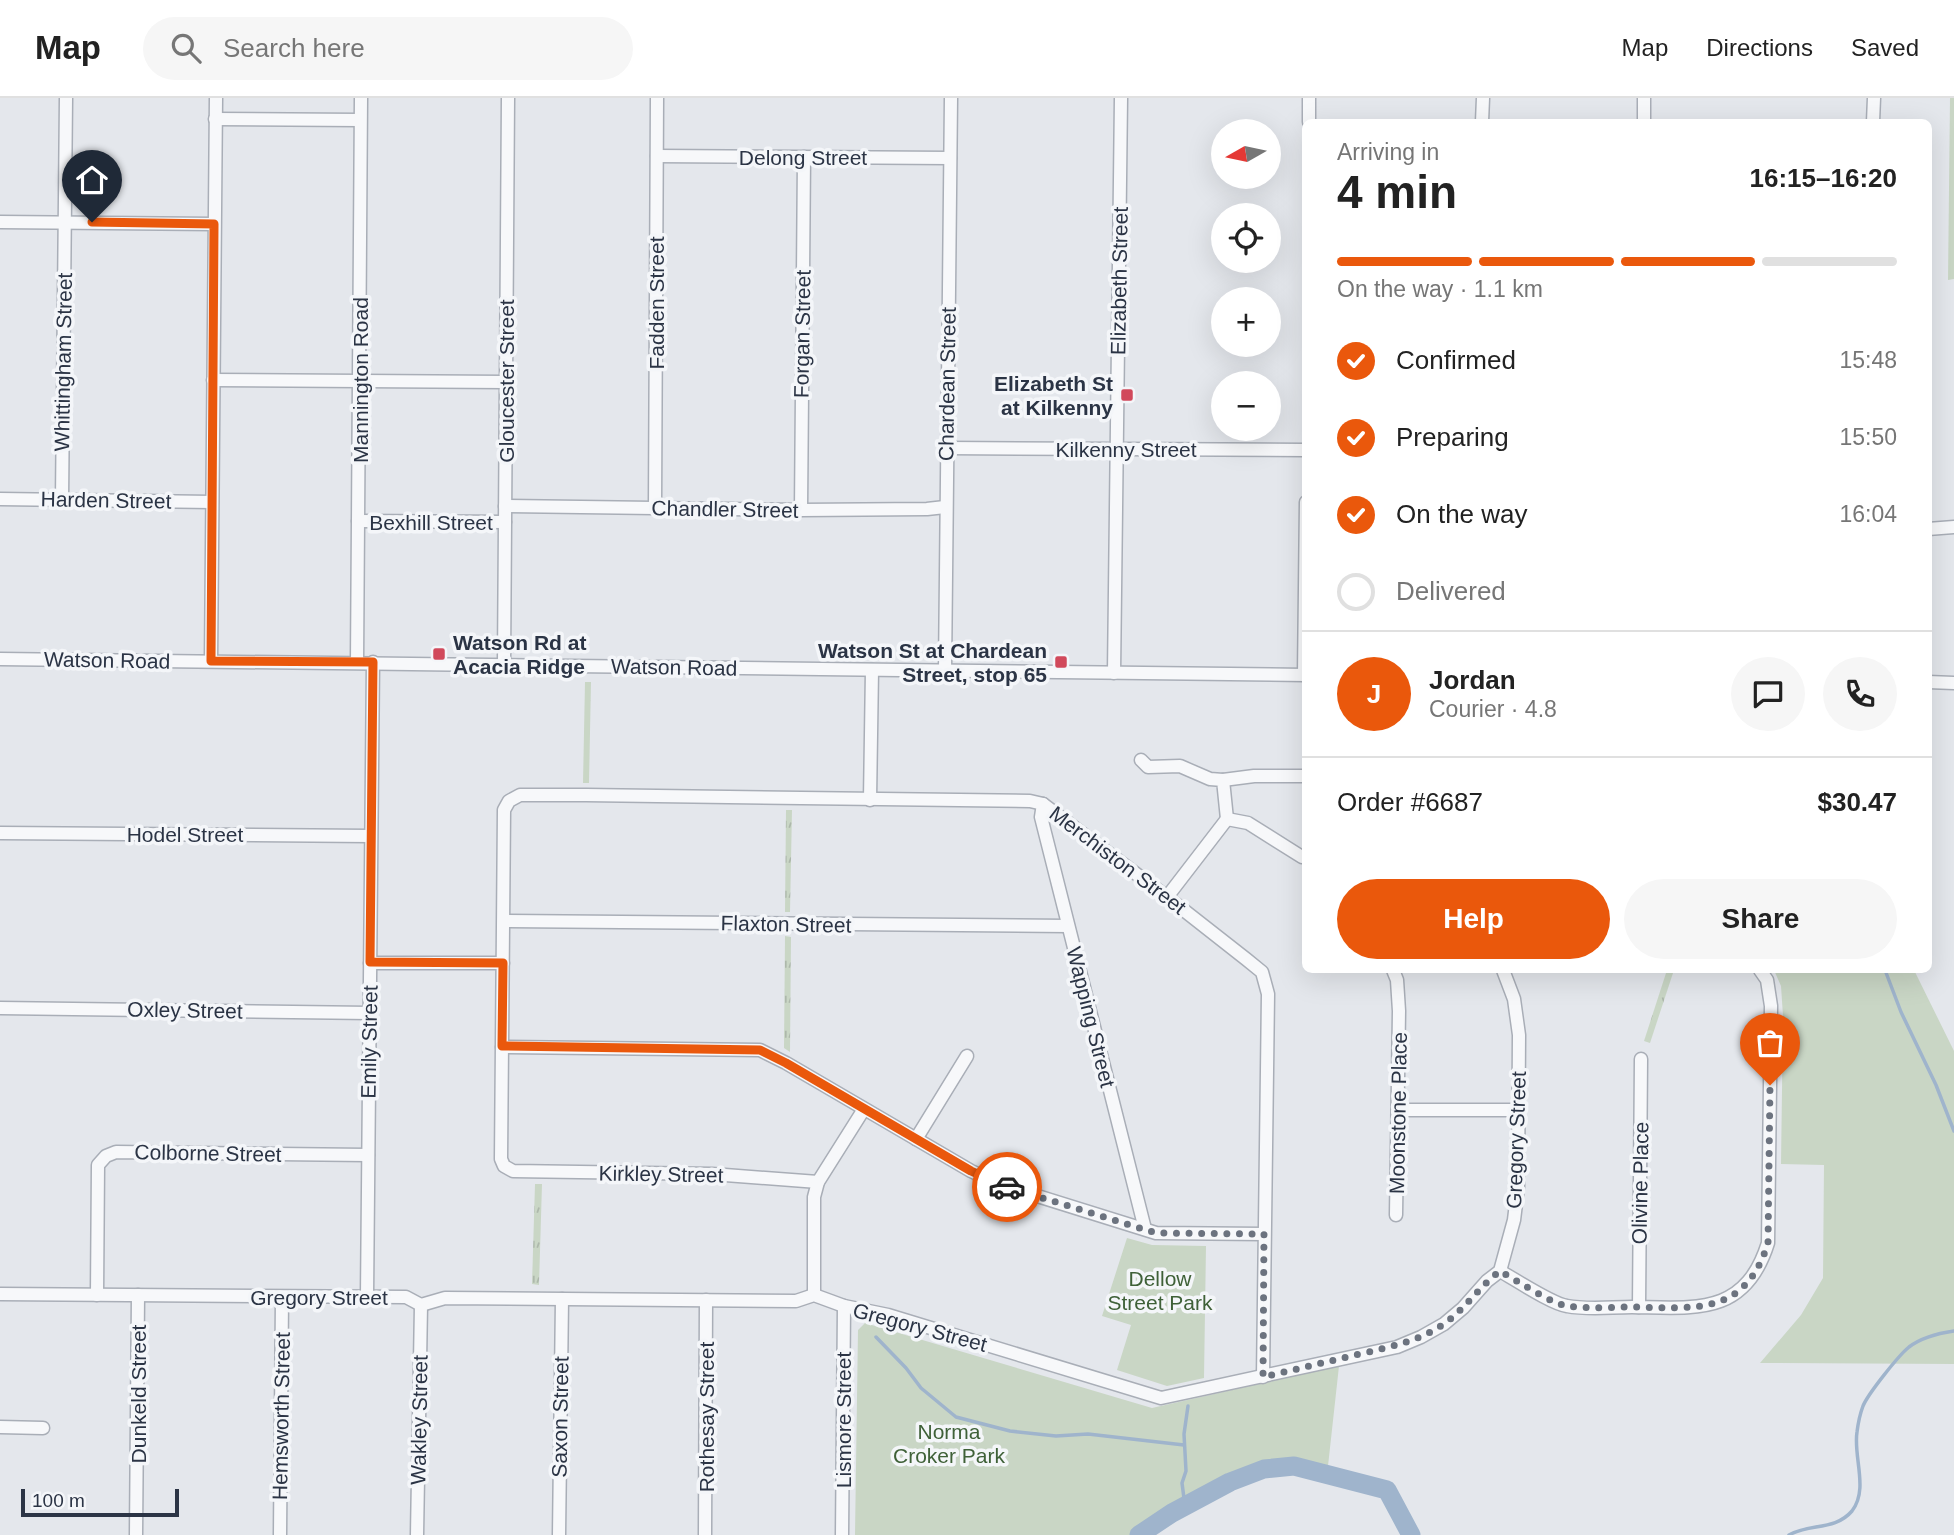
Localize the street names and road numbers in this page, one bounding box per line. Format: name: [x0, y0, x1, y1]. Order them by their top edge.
street label: Delong Street: [739, 146, 867, 169]
street label: Elizabeth Street: [1106, 207, 1132, 355]
street label: Fadden Street: [645, 236, 668, 370]
street label: Forgan Street: [789, 269, 815, 398]
street label: Whittingham Street: [50, 272, 76, 451]
street label: Mannington Road: [349, 297, 372, 463]
street label: Gloucester Street: [495, 299, 518, 463]
street label: Chardean Street: [934, 307, 960, 461]
street label: Kilkenny Street: [1055, 438, 1197, 461]
street label: Harden Street: [40, 487, 172, 513]
street label: Chandler Street: [651, 496, 799, 522]
street label: Bexhill Street: [369, 511, 493, 534]
street label: Watson Road: [44, 647, 170, 673]
street label: Watson Road: [611, 654, 737, 680]
street label: Merchiston Street: [1045, 801, 1191, 919]
street label: Hodel Street: [127, 823, 244, 846]
street label: Flaxton Street: [720, 911, 852, 937]
street label: Wapping Street: [1062, 944, 1120, 1090]
street label: Emily Street: [357, 985, 381, 1099]
street label: Oxley Street: [127, 997, 243, 1023]
street label: Moonstone Place: [1385, 1032, 1411, 1194]
street label: Gregory Street: [1502, 1071, 1530, 1209]
street label: Olivine Place: [1627, 1122, 1653, 1244]
street label: Colborne Street: [134, 1140, 282, 1166]
street label: Kirkley Street: [598, 1161, 724, 1187]
street label: Gregory Street: [250, 1286, 388, 1309]
street label: Gregory Street: [851, 1298, 990, 1356]
street label: Dunkeld Street: [127, 1324, 150, 1463]
street label: Hemsworth Street: [268, 1332, 294, 1500]
street label: Rothesay Street: [695, 1342, 718, 1492]
street label: Lismore Street: [832, 1352, 855, 1488]
street label: Wakley Street: [406, 1355, 432, 1485]
street label: Saxon Street: [547, 1356, 573, 1478]

